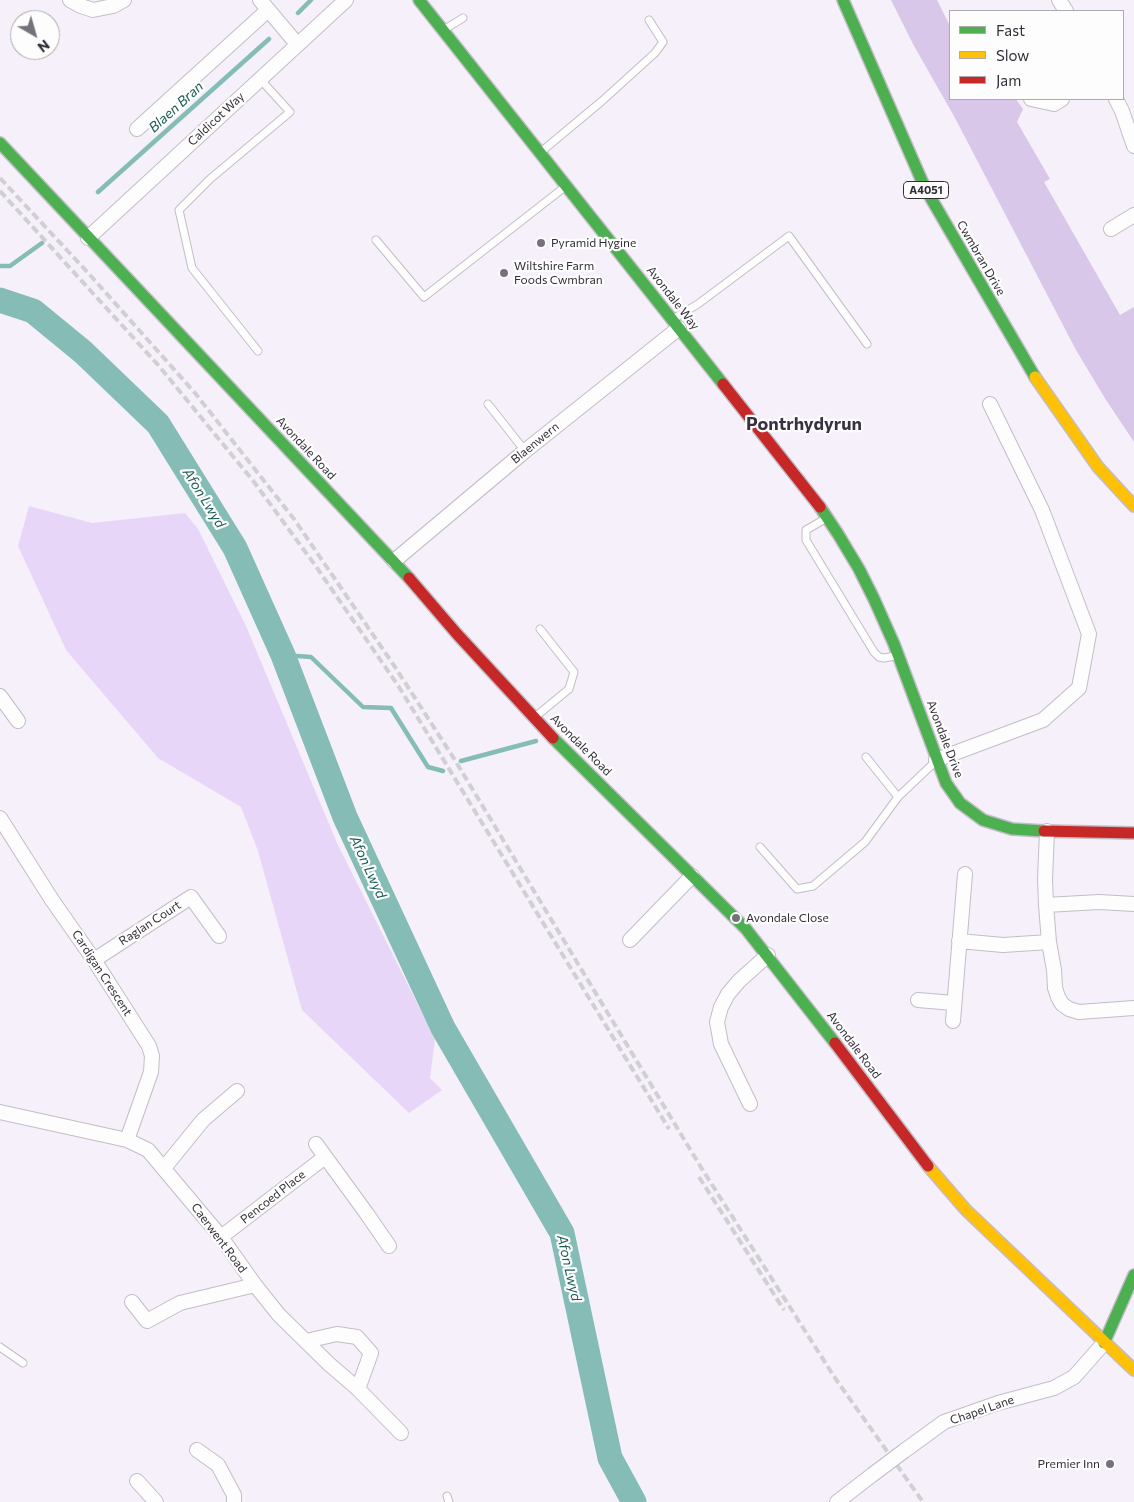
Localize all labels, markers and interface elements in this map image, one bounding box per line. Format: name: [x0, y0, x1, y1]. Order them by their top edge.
north arrow: [10, 10, 60, 60]
legend: [949, 10, 1124, 100]
text: Fast: [996, 21, 1025, 39]
text: N: [35, 36, 53, 56]
text: Slow: [996, 46, 1029, 64]
text: Jam: [996, 71, 1021, 89]
water label: Blaen Bran: [145, 78, 207, 136]
street label: Caldicot Way: [185, 89, 247, 149]
road number: A4051: [904, 182, 948, 198]
street label: Cwmbran Drive: [954, 218, 1008, 298]
place label: Pyramid Hygine: [551, 236, 636, 250]
marker: Pyramid Hygine: [535, 237, 547, 249]
place label: Wiltshire Farm Foods Cwmbran: [514, 259, 603, 287]
street label: Avondale Way: [644, 263, 702, 333]
marker: Wiltshire Farm Foods Cwmbran: [498, 267, 510, 279]
district label: Pontrhydyrun: [746, 413, 862, 435]
street label: Avondale Road: [273, 414, 339, 482]
street label: Blaenwern: [508, 419, 562, 467]
water label: Afon Lwyd: [179, 465, 229, 531]
street label: Avondale Drive: [924, 698, 966, 780]
street label: Avondale Road: [547, 711, 615, 779]
water label: Afon Lwyd: [346, 833, 390, 901]
street label: Raglan Court: [116, 898, 184, 948]
place label: Avondale Close: [746, 911, 829, 925]
marker: Avondale Close: [730, 912, 742, 924]
street label: Cardigan Crescent: [69, 927, 135, 1019]
street label: Avondale Road: [824, 1008, 884, 1082]
street label: Pencoed Place: [238, 1167, 308, 1227]
street label: Caerwent Road: [188, 1200, 250, 1276]
water label: Afon Lwyd: [553, 1233, 585, 1303]
street label: Chapel Lane: [948, 1392, 1016, 1428]
place label: Premier Inn: [1037, 1457, 1100, 1471]
marker: Premier Inn: [1104, 1458, 1116, 1470]

